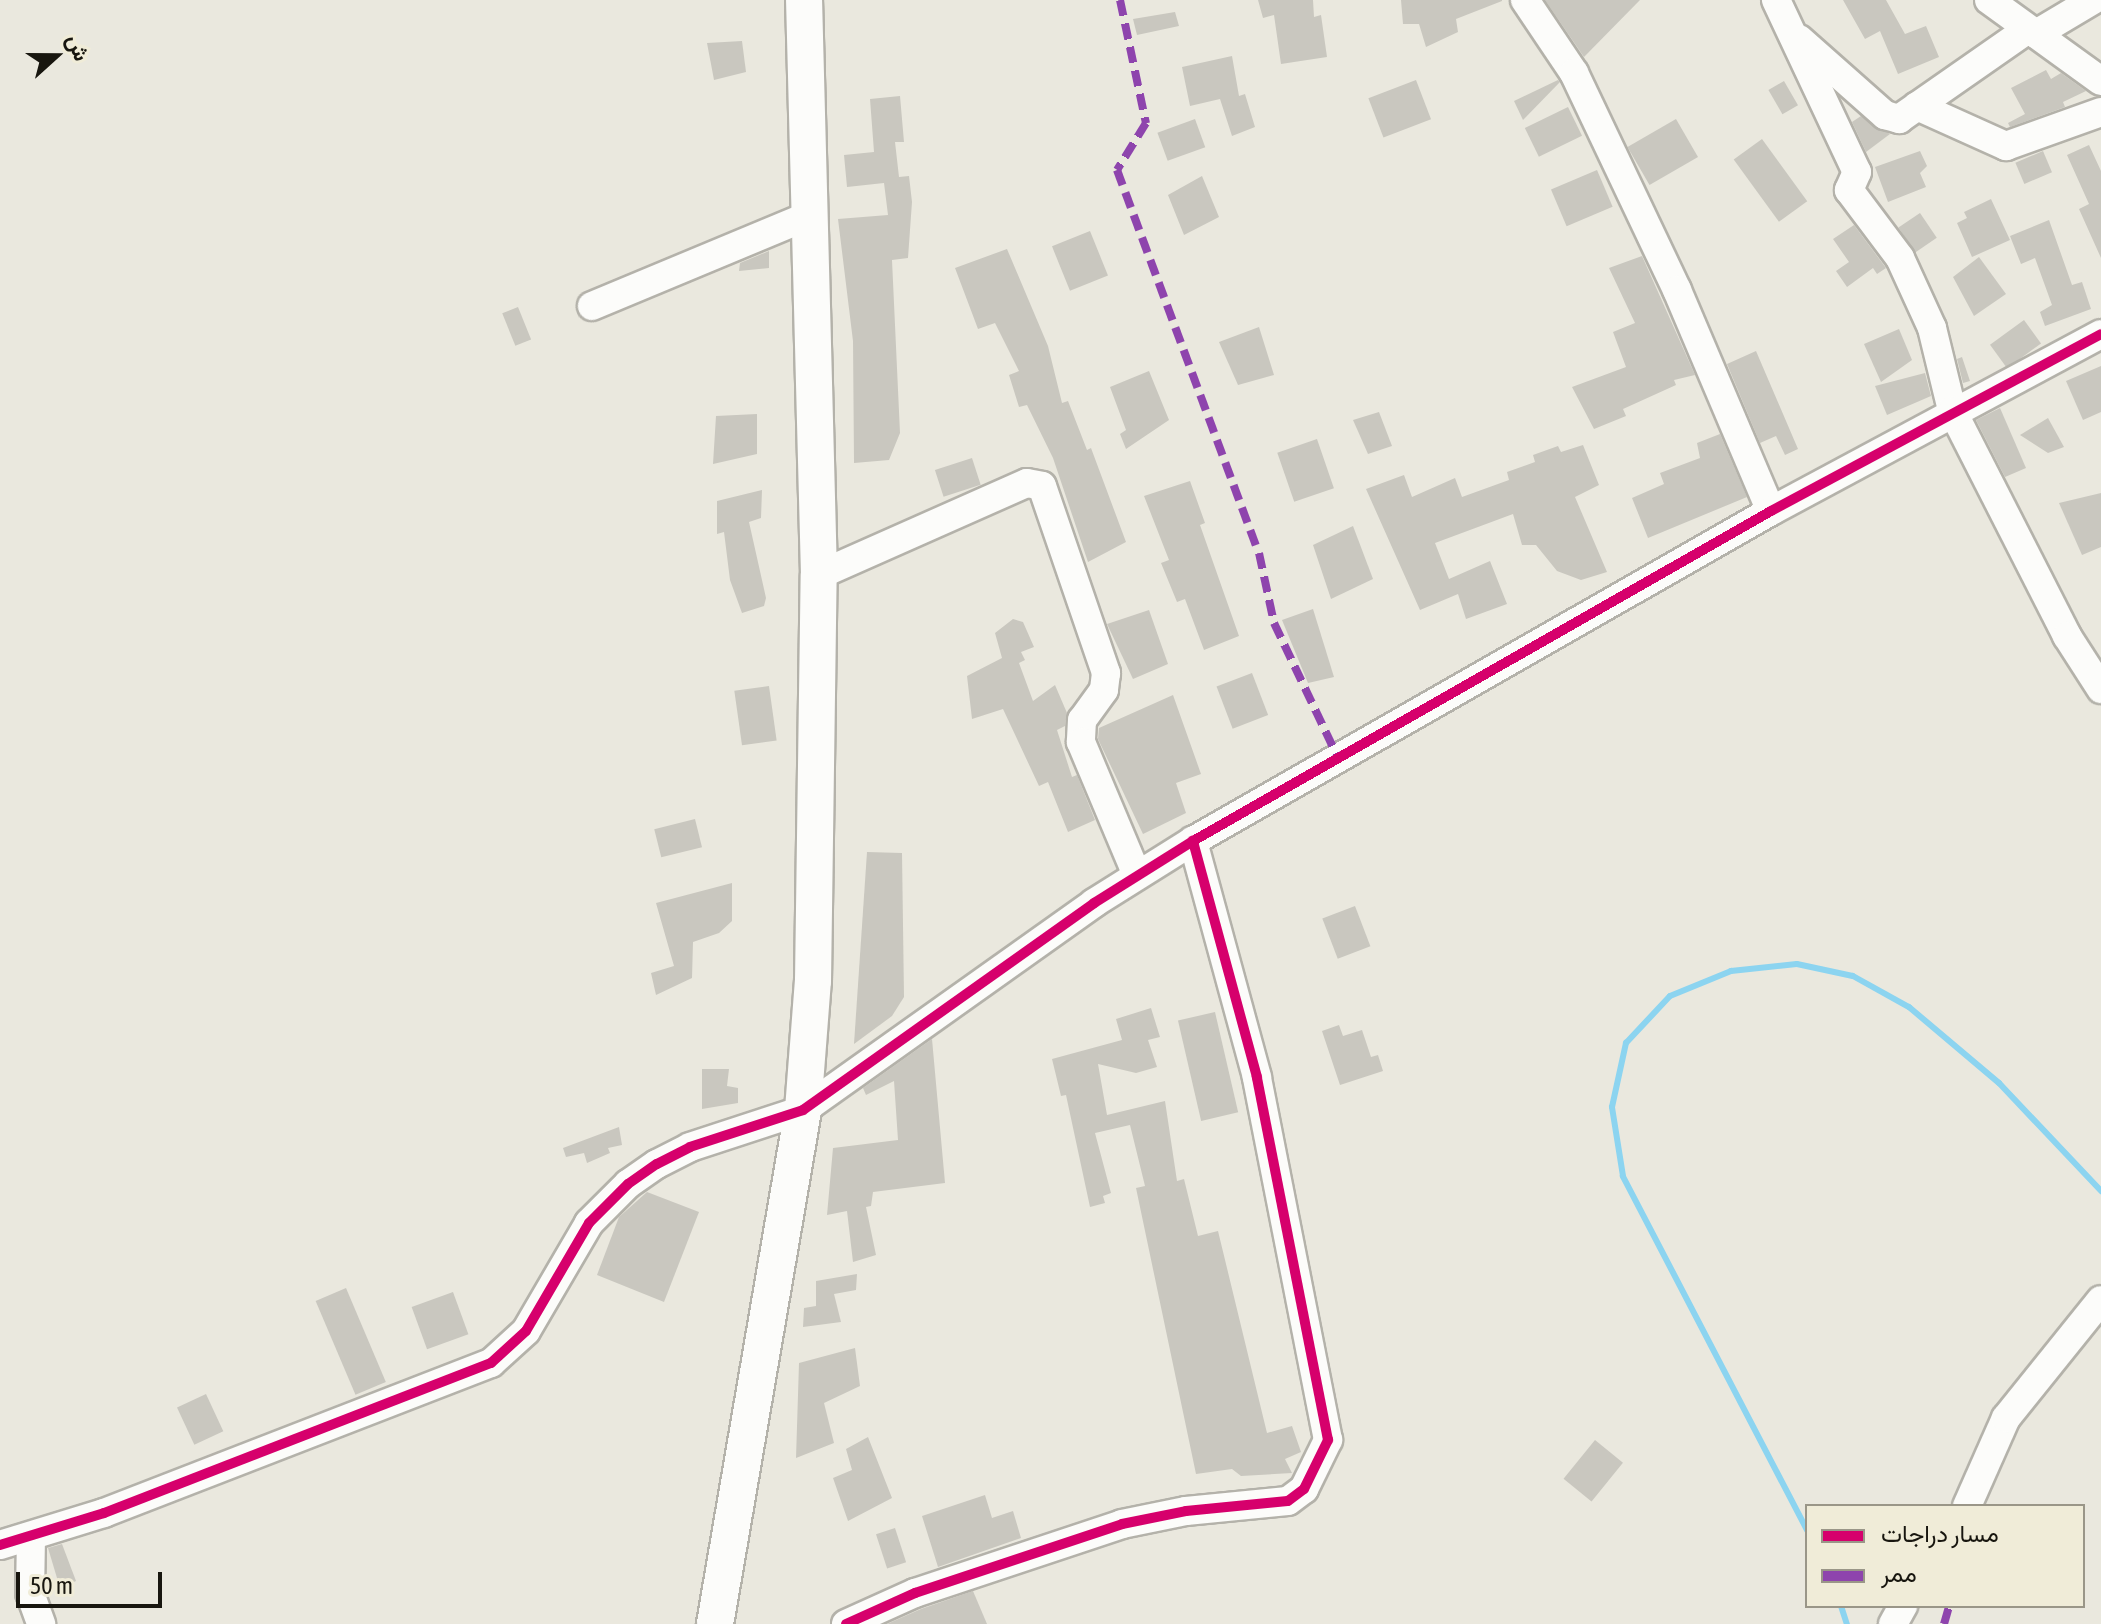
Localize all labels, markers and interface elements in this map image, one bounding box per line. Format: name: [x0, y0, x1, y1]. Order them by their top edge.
north arrow: [16, 16, 96, 96]
text: ش: [62, 30, 95, 64]
legend: [1805, 1504, 2085, 1608]
text: مسار دراجات: [1881, 1520, 1999, 1547]
scale bar: [20, 1556, 166, 1606]
text: ممر: [1881, 1560, 1917, 1587]
text: 50 m: [30, 1572, 73, 1599]

